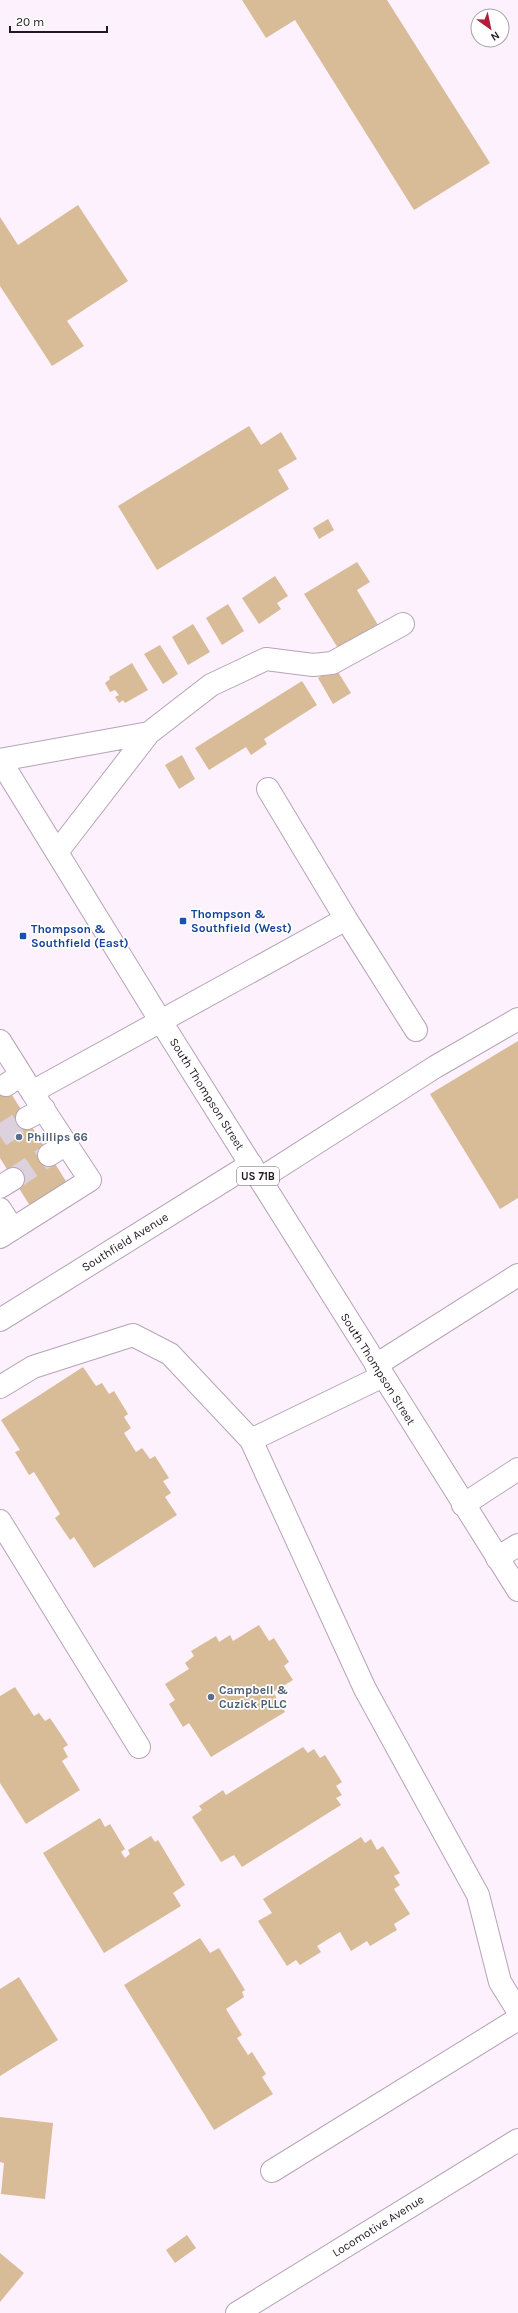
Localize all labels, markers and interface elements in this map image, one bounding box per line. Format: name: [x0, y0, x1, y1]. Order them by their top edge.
scale bar: [10, 8, 107, 34]
north arrow: [470, 8, 510, 48]
text: 20 m: [16, 15, 44, 29]
text: N: [488, 28, 502, 44]
place label: Thompson & Southfield (West): [191, 907, 292, 935]
marker: Thompson & Southfield (West): [178, 916, 188, 926]
place label: Thompson & Southfield (East): [31, 922, 129, 950]
marker: Thompson & Southfield (East): [18, 931, 28, 941]
street label: South Thompson Street: [167, 1035, 248, 1153]
place label: Phillips 66: [27, 1130, 88, 1144]
marker: Phillips 66: [14, 1132, 24, 1142]
road number: US 71B: [237, 1167, 279, 1185]
street label: Southfield Avenue: [79, 1210, 171, 1274]
street label: South Thompson Street: [338, 1310, 419, 1428]
place label: Campbell & Cuzick PLLC: [219, 1683, 288, 1711]
marker: Campbell & Cuzick PLLC: [206, 1692, 216, 1702]
street label: Locomotive Avenue: [330, 2192, 426, 2260]

